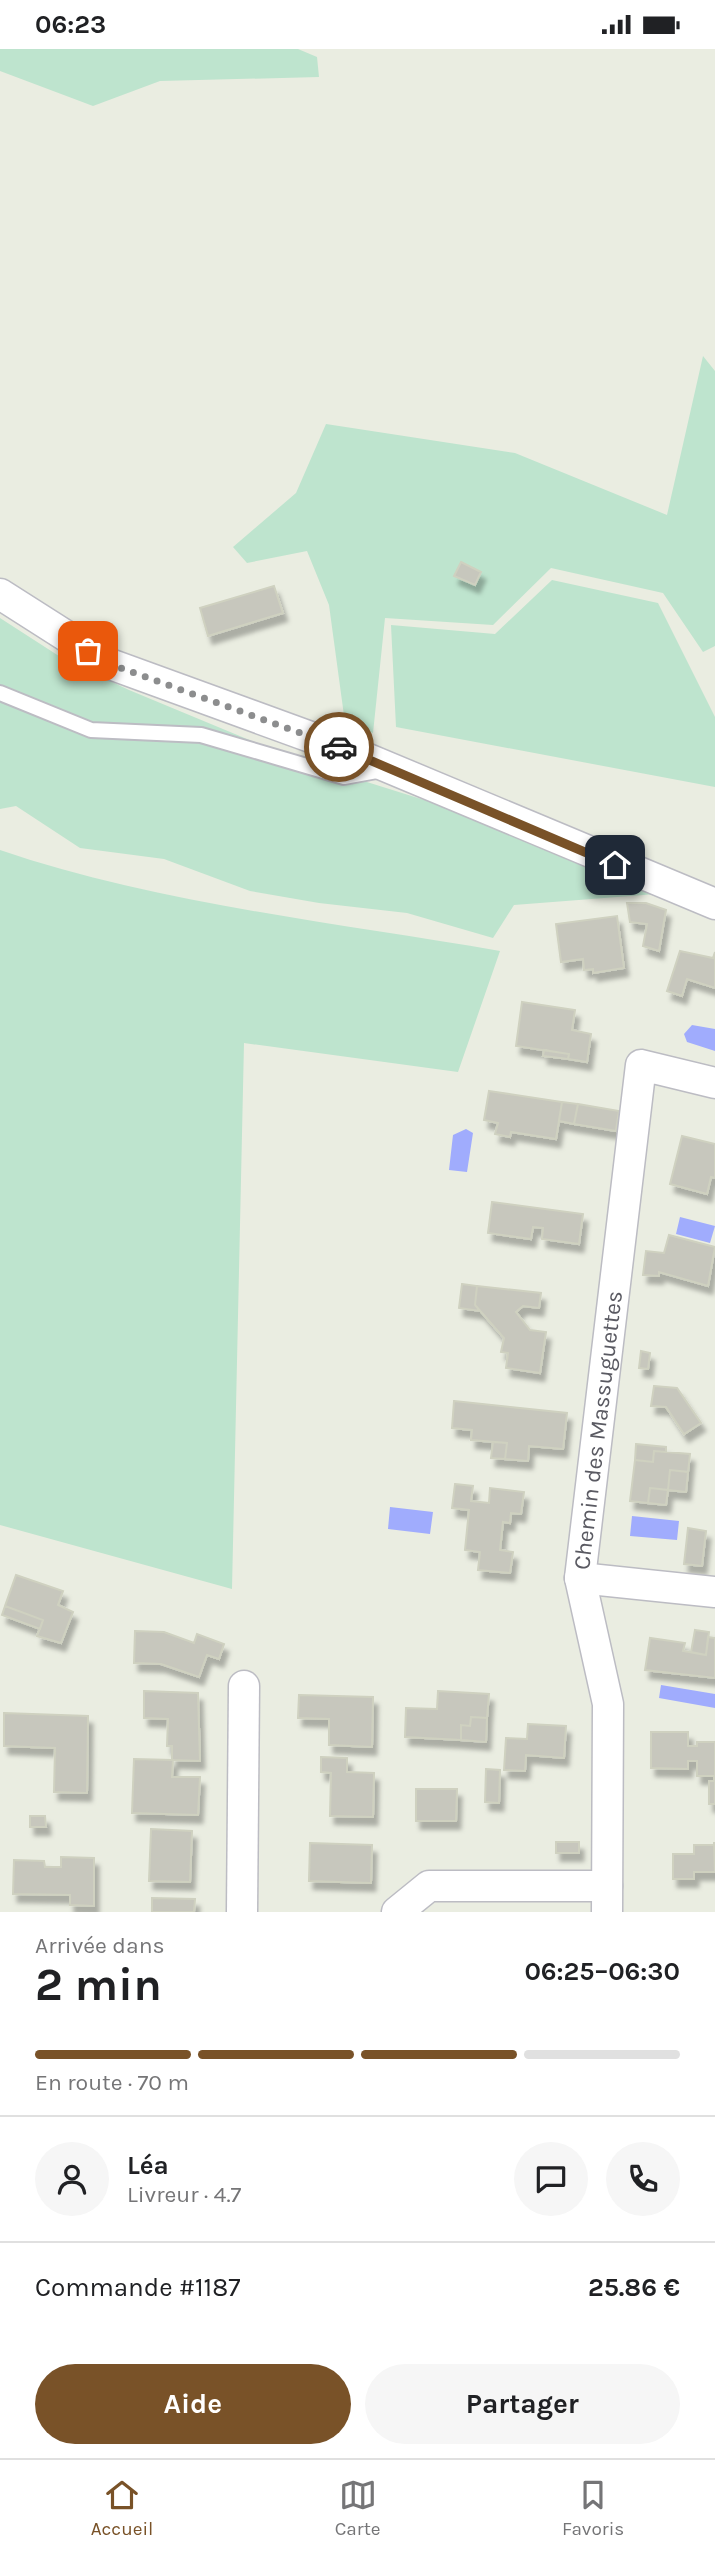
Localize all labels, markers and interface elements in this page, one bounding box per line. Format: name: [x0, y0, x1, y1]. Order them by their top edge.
text: 06:23: [35, 9, 106, 40]
pin: [58, 621, 118, 681]
icon: bag: [69, 632, 107, 670]
courier: [304, 712, 374, 782]
icon: car: [320, 728, 358, 766]
pin: [585, 835, 645, 895]
icon: home: [596, 846, 634, 884]
street label: Chemin des Massuguettes: [568, 1289, 628, 1571]
text: Arrivée dans: [35, 1932, 165, 1959]
text: 06:25–06:30: [524, 1956, 680, 1987]
text: 2 min: [35, 1958, 162, 2012]
text: En route · 70 m: [35, 2069, 189, 2096]
button: person: [35, 2142, 109, 2216]
button: chat: [514, 2142, 588, 2216]
button: phone: [606, 2142, 680, 2216]
text: Léa: [127, 2150, 169, 2181]
text: Livreur · 4.7: [127, 2181, 241, 2208]
text: Commande #1187: [35, 2272, 240, 2303]
text: 25.86 €: [588, 2272, 680, 2303]
button: Aide: [35, 2364, 351, 2444]
button: Partager: [365, 2364, 680, 2444]
tab: Accueil: [91, 2476, 153, 2540]
tab: Carte: [335, 2476, 381, 2540]
tab: Favoris: [562, 2476, 624, 2540]

